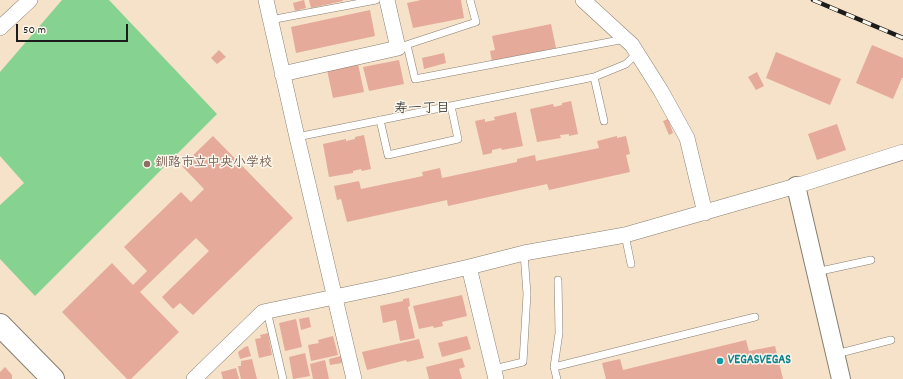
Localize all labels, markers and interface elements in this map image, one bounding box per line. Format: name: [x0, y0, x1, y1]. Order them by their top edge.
scale bar: [18, 16, 130, 42]
text: 50 m: [23, 22, 46, 39]
district label: 寿一丁目: [394, 102, 450, 118]
place label: 釧路市立中央小学校: [155, 156, 272, 172]
marker: 釧路市立中央小学校: [142, 159, 152, 169]
place label: VEGASVEGAS: [728, 353, 791, 369]
marker: VEGASVEGAS: [715, 356, 725, 366]

